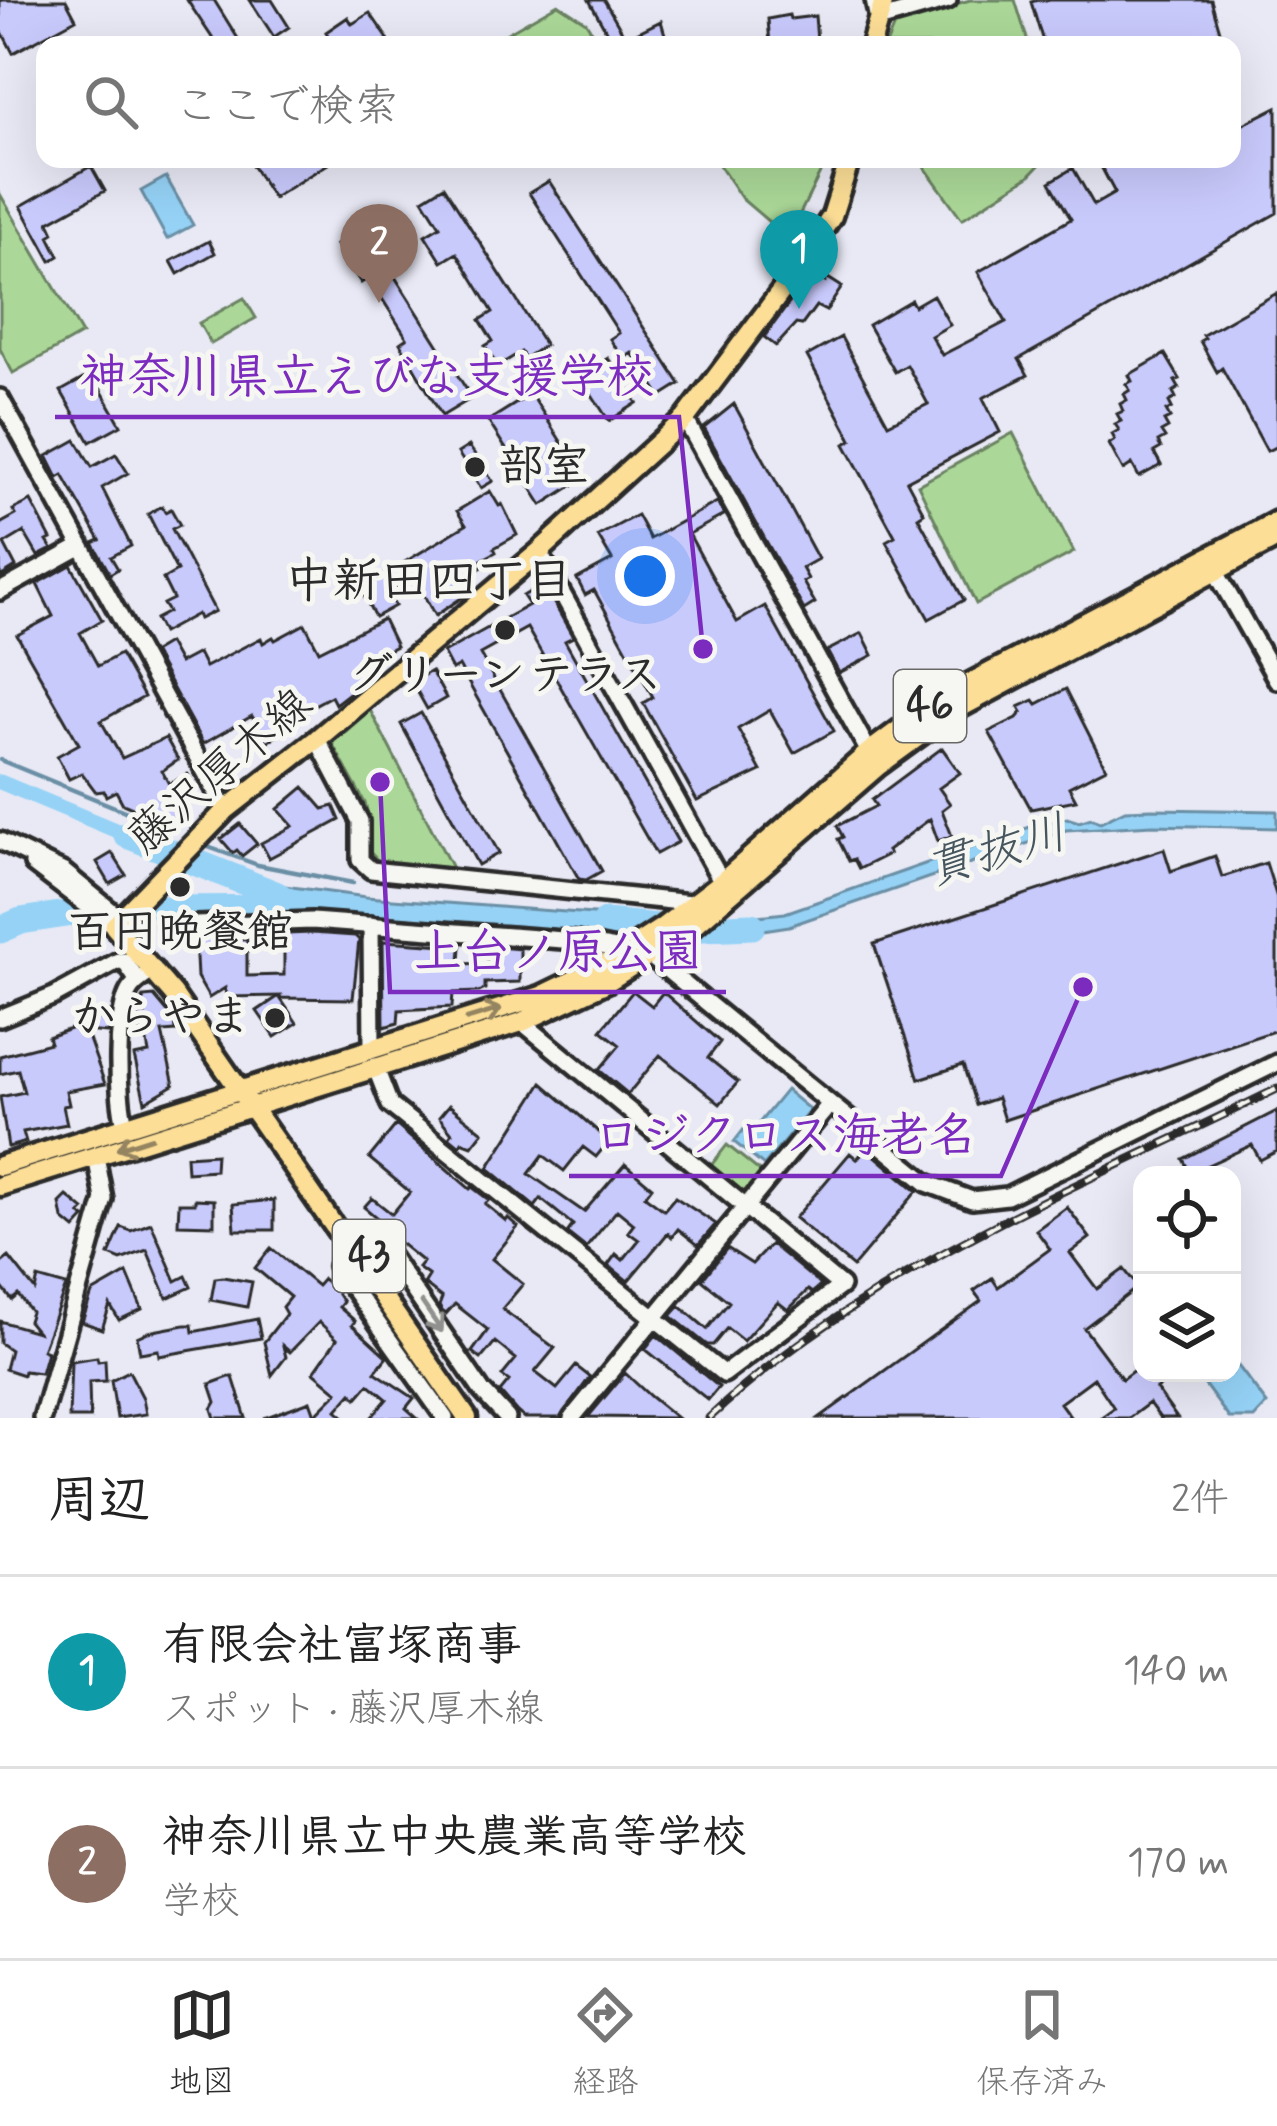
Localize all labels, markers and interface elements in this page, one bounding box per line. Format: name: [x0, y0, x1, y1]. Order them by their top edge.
search box: [36, 36, 1241, 168]
icon: search: [78, 69, 144, 135]
text: ここで検索: [174, 78, 399, 137]
pin: 2: [340, 204, 418, 303]
pin: 1: [760, 210, 838, 309]
callout: 神奈川県立えびな支援学校: [55, 333, 679, 417]
text: 神奈川県立えびな支援学校: [79, 347, 655, 410]
place label: 部室: [499, 438, 589, 497]
marker: 部室: [462, 454, 488, 480]
your location: [615, 546, 675, 606]
district label: 中新田四丁目: [285, 551, 573, 614]
marker: グリーンテラス: [492, 617, 518, 643]
place label: グリーンテラス: [348, 647, 662, 706]
road number: 46: [894, 670, 966, 742]
street label: 藤沢厚木線: [117, 676, 325, 868]
water label: 貫抜川: [919, 802, 1075, 902]
marker: 百円晩餐館: [167, 874, 193, 900]
place label: 百円晩餐館: [67, 904, 293, 963]
callout: 上台ノ原公園: [390, 908, 726, 992]
text: 上台ノ原公園: [414, 922, 702, 985]
place label: からやま: [71, 989, 251, 1048]
one-way arrow: [464, 1001, 502, 1023]
marker: からやま: [262, 1005, 288, 1031]
callout: ロジクロス海老名: [569, 1092, 1001, 1176]
text: ロジクロス海老名: [593, 1106, 977, 1169]
one-way arrow: [116, 1134, 154, 1156]
map controls: [1133, 1166, 1241, 1382]
button: locate: [1133, 1166, 1241, 1274]
road number: 43: [333, 1220, 405, 1292]
button: layers: [1133, 1274, 1241, 1382]
one-way arrow: [419, 1300, 444, 1334]
text: 周辺: [48, 1469, 150, 1535]
text: 2件: [1171, 1475, 1229, 1526]
text: 有限会社富塚商事: [162, 1617, 522, 1676]
text: 1: [78, 1646, 96, 1697]
text: 140 m: [1123, 1646, 1229, 1697]
text: スポット · 藤沢厚木線: [162, 1685, 543, 1736]
text: 神奈川県立中央農業高等学校: [162, 1809, 747, 1868]
text: 2: [77, 1838, 97, 1889]
text: 170 m: [1127, 1838, 1229, 1889]
text: 学校: [162, 1877, 240, 1928]
tab: 地図: [169, 1982, 235, 2105]
tab: 経路: [572, 1982, 638, 2105]
tab: 保存済み: [976, 1982, 1108, 2105]

